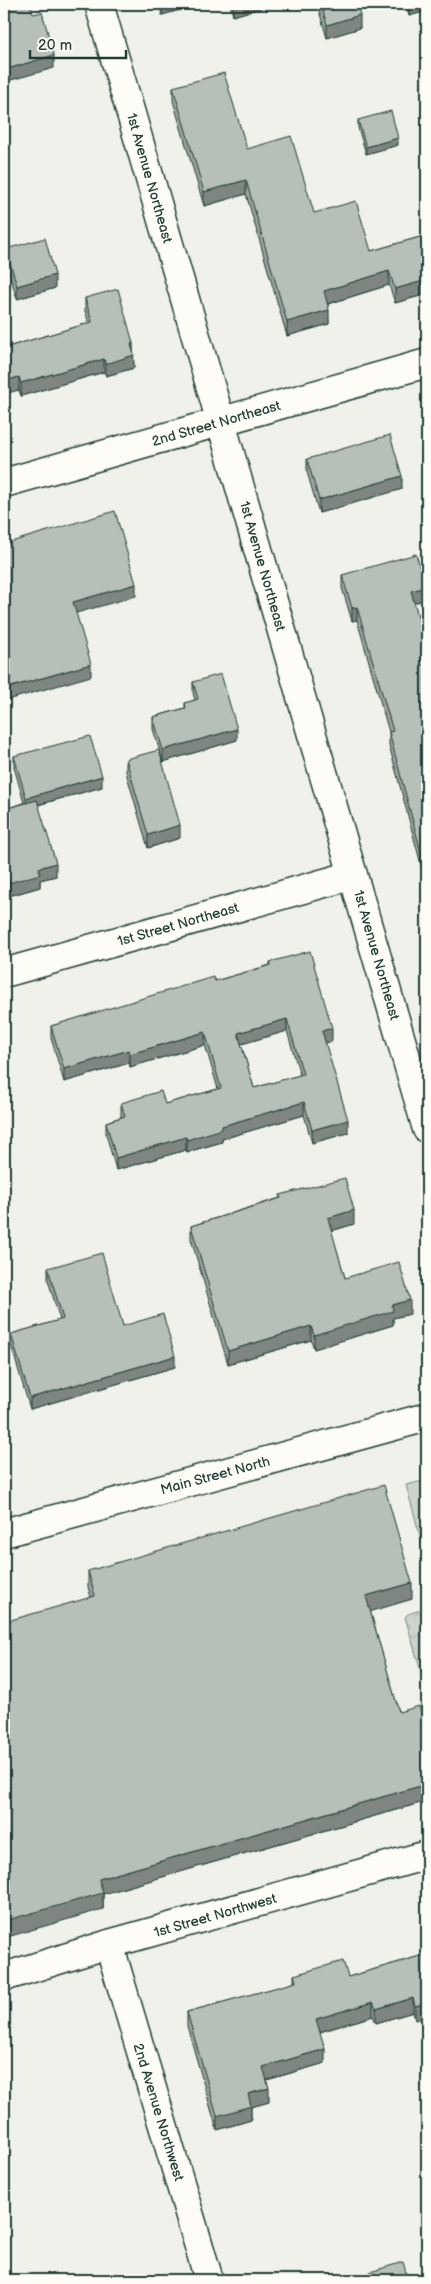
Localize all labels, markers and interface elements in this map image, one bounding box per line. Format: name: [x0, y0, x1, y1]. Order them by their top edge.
scale bar: [30, 28, 126, 60]
text: 20 m: [38, 36, 72, 55]
street label: 1st Avenue Northeast: [123, 111, 176, 246]
street label: 2nd Street Northeast: [150, 397, 283, 450]
street label: 1st Avenue Northeast: [236, 499, 289, 634]
street label: 1st Avenue Northeast: [350, 888, 403, 1023]
street label: 1st Street Northeast: [115, 899, 241, 950]
street label: Main Street North: [159, 1453, 272, 1498]
street label: 1st Street Northwest: [152, 1890, 279, 1941]
street label: 2nd Avenue Northwest: [129, 2041, 188, 2184]

